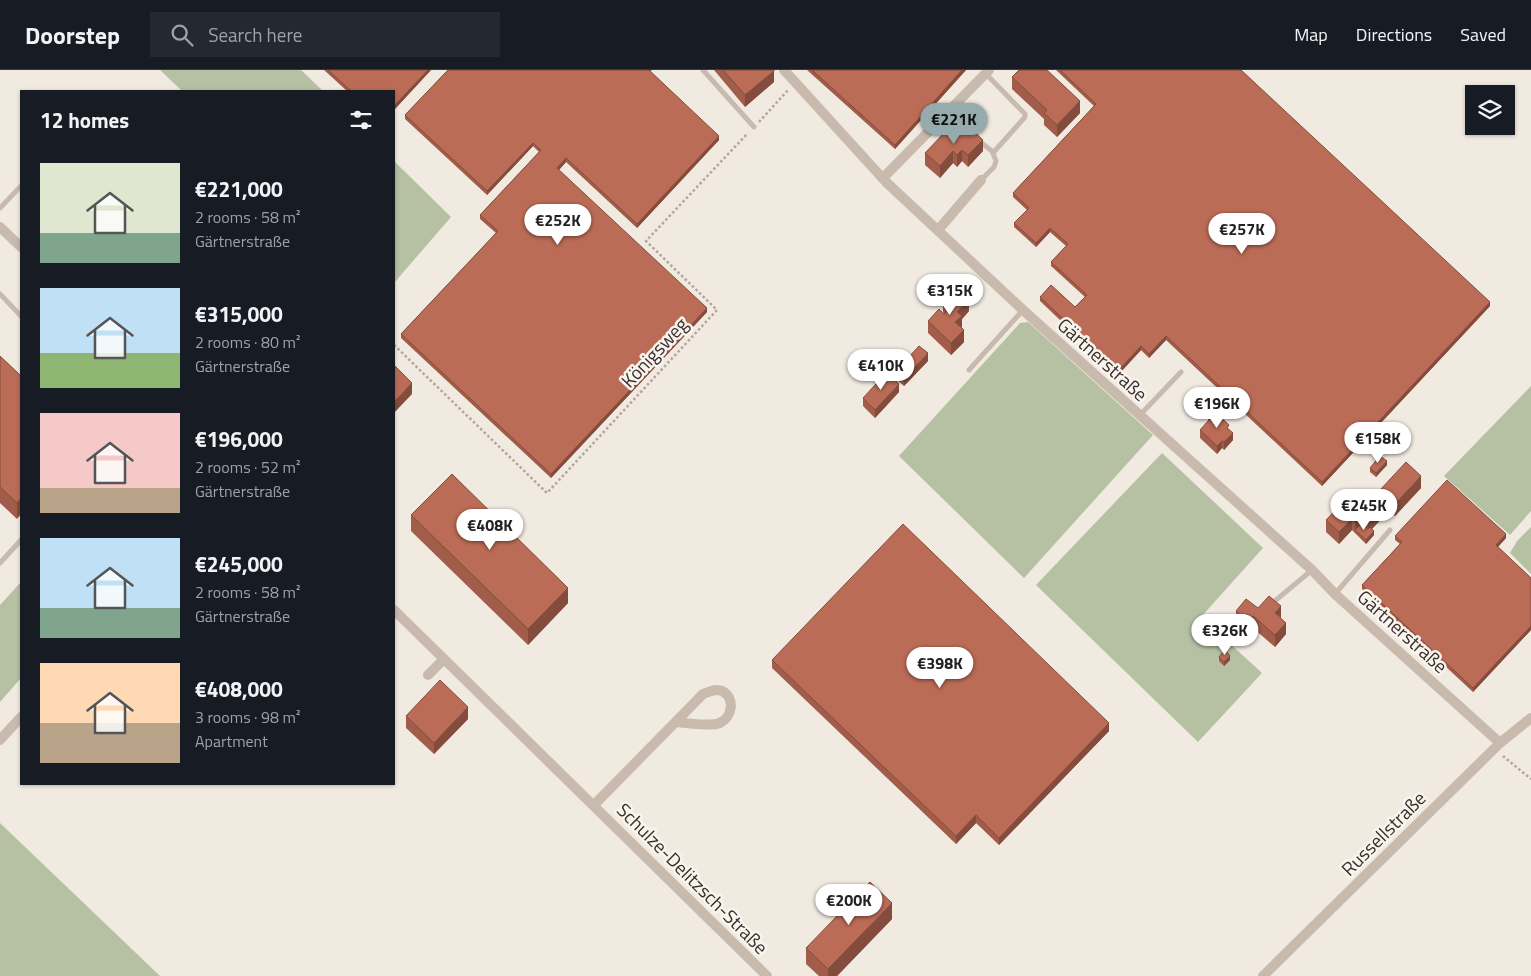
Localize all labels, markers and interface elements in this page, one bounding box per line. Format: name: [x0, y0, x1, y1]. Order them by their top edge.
search box: [150, 12, 500, 57]
text: Doorstep: [25, 17, 120, 53]
text: Search here: [208, 20, 302, 49]
icon: search: [168, 21, 196, 49]
text: Map: [1294, 21, 1328, 48]
text: Directions: [1356, 21, 1432, 48]
text: Saved: [1460, 21, 1506, 48]
map controls: [1465, 85, 1515, 135]
button: layers: [1465, 85, 1515, 135]
pin: €221K: [919, 102, 989, 145]
text: 12 homes: [40, 104, 129, 136]
icon: filters: [347, 106, 375, 134]
text: €221K: [931, 107, 977, 131]
text: €221,000: [195, 173, 283, 205]
icon: home: [80, 183, 140, 243]
pin: €252K: [523, 204, 593, 246]
text: 2 rooms · 58 m²: [195, 205, 300, 229]
text: €252K: [535, 208, 581, 232]
pin: €257K: [1207, 212, 1277, 255]
text: €257K: [1219, 217, 1265, 241]
text: Gärtnerstraße: [195, 229, 290, 253]
pin: €315K: [915, 274, 985, 316]
text: €315K: [927, 278, 973, 302]
text: €315,000: [195, 298, 283, 330]
icon: home: [80, 308, 140, 368]
street label: Königsweg: [614, 310, 694, 394]
street label: Gärtnerstraße: [1051, 310, 1155, 408]
text: 2 rooms · 80 m²: [195, 330, 300, 354]
pin: €410K: [846, 348, 916, 391]
text: €410K: [858, 353, 904, 377]
text: Gärtnerstraße: [195, 354, 290, 378]
pin: €196K: [1182, 386, 1252, 429]
text: €196K: [1194, 391, 1240, 415]
pin: €158K: [1343, 422, 1413, 464]
text: €196,000: [195, 423, 283, 455]
text: €158K: [1355, 426, 1401, 450]
icon: home: [80, 433, 140, 493]
text: 2 rooms · 52 m²: [195, 455, 300, 479]
text: Gärtnerstraße: [195, 479, 290, 503]
pin: €245K: [1329, 488, 1399, 531]
text: €245K: [1341, 493, 1387, 517]
pin: €408K: [455, 508, 525, 551]
text: €408K: [467, 513, 513, 537]
text: €245,000: [195, 548, 283, 580]
icon: home: [80, 558, 140, 618]
text: 2 rooms · 58 m²: [195, 580, 300, 604]
street label: Gärtnerstraße: [1351, 582, 1455, 680]
text: Gärtnerstraße: [195, 604, 290, 628]
pin: €326K: [1190, 614, 1260, 656]
text: €326K: [1202, 618, 1248, 642]
pin: €398K: [905, 646, 975, 689]
text: €398K: [917, 651, 963, 675]
text: €408,000: [195, 673, 283, 705]
icon: home: [80, 683, 140, 743]
text: 3 rooms · 98 m²: [195, 705, 300, 729]
text: Apartment: [195, 729, 268, 753]
street label: Russellstraße: [1334, 784, 1432, 882]
street label: Schulze-Delitzsch-Straße: [611, 796, 775, 960]
pin: €200K: [814, 884, 884, 926]
text: €200K: [826, 888, 872, 912]

